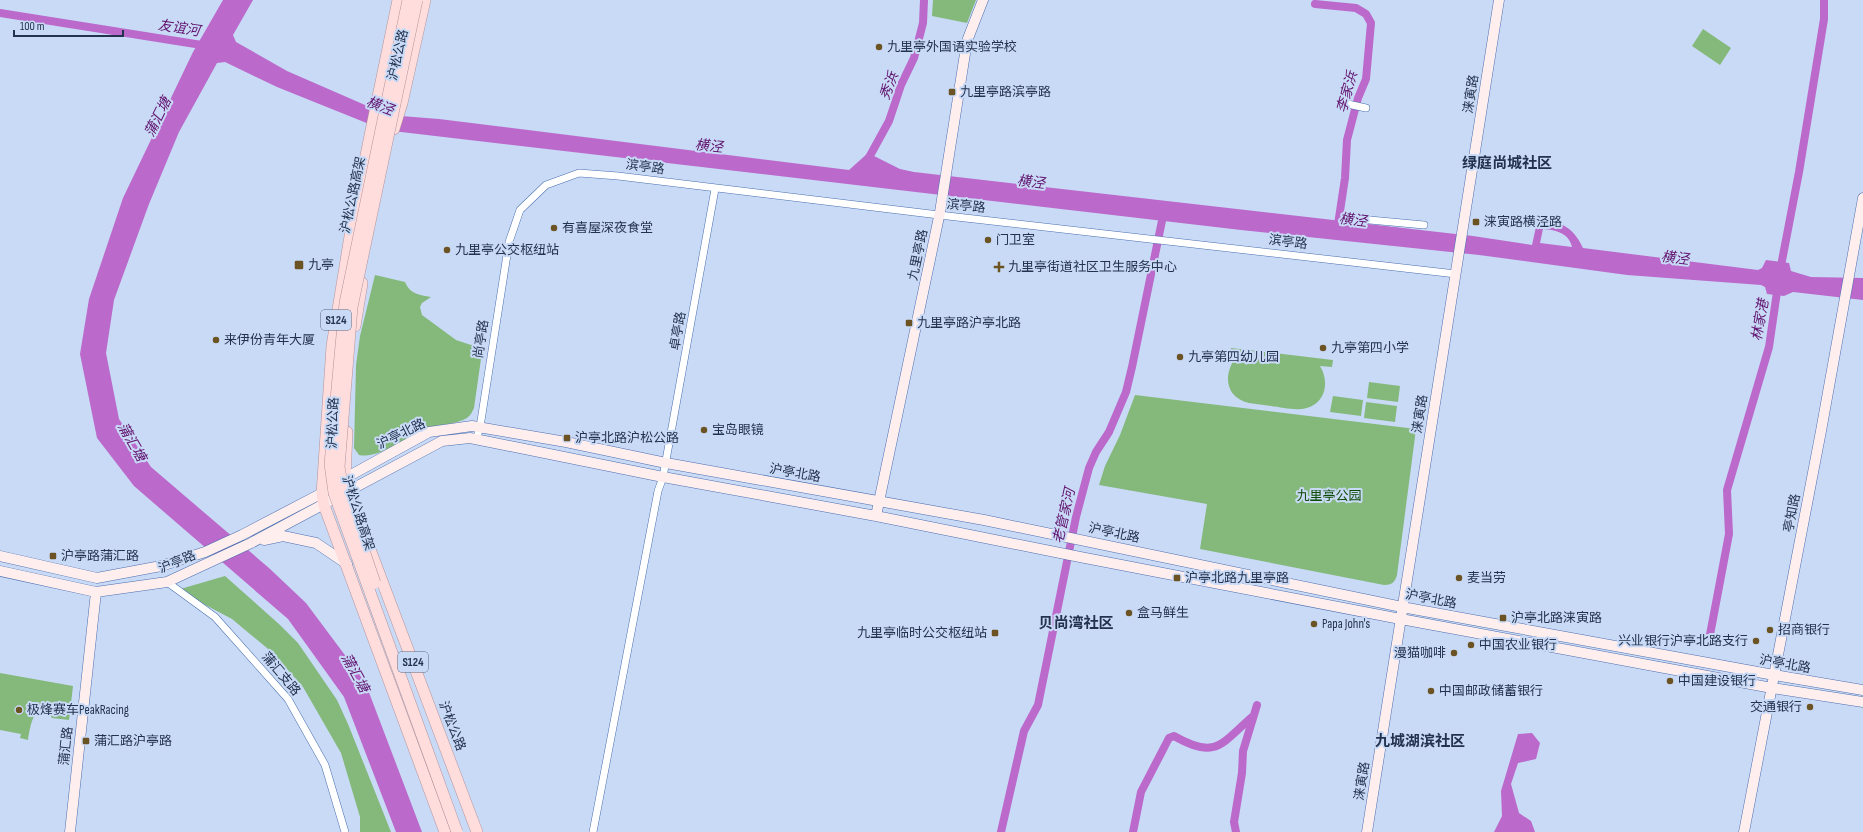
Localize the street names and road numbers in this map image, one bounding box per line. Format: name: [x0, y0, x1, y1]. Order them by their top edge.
street label: 沪松公路: [384, 28, 412, 82]
street label: 涞寅路: [1460, 73, 1482, 115]
street label: 沪松公路高架: [337, 155, 369, 235]
street label: 滨亭路: [625, 156, 665, 178]
street label: 滨亭路: [946, 196, 986, 216]
street label: 九里亭路: [905, 228, 931, 282]
street label: 滨亭路: [1268, 232, 1308, 252]
road number: S124: [321, 310, 351, 330]
street label: 卓亭路: [667, 310, 689, 352]
street label: 尚亭路: [470, 318, 492, 360]
street label: 涞寅路: [1409, 393, 1431, 435]
street label: 沪松公路: [324, 397, 342, 449]
street label: 沪亭北路: [374, 415, 428, 453]
street label: 沪亭北路: [768, 461, 822, 485]
street label: 沪松公路高架: [338, 473, 378, 553]
street label: 亭知路: [1780, 492, 1804, 534]
street label: 沪亭北路: [1087, 520, 1141, 546]
street label: 沪亭路: [156, 547, 198, 577]
street label: 沪亭北路: [1404, 586, 1458, 612]
street label: 蒲汇支路: [258, 649, 304, 699]
road number: S124: [398, 652, 428, 672]
street label: 沪亭北路: [1758, 652, 1812, 676]
street label: 沪松公路: [435, 699, 469, 753]
street label: 蒲汇路: [56, 726, 76, 766]
street label: 涞寅路: [1351, 760, 1373, 802]

